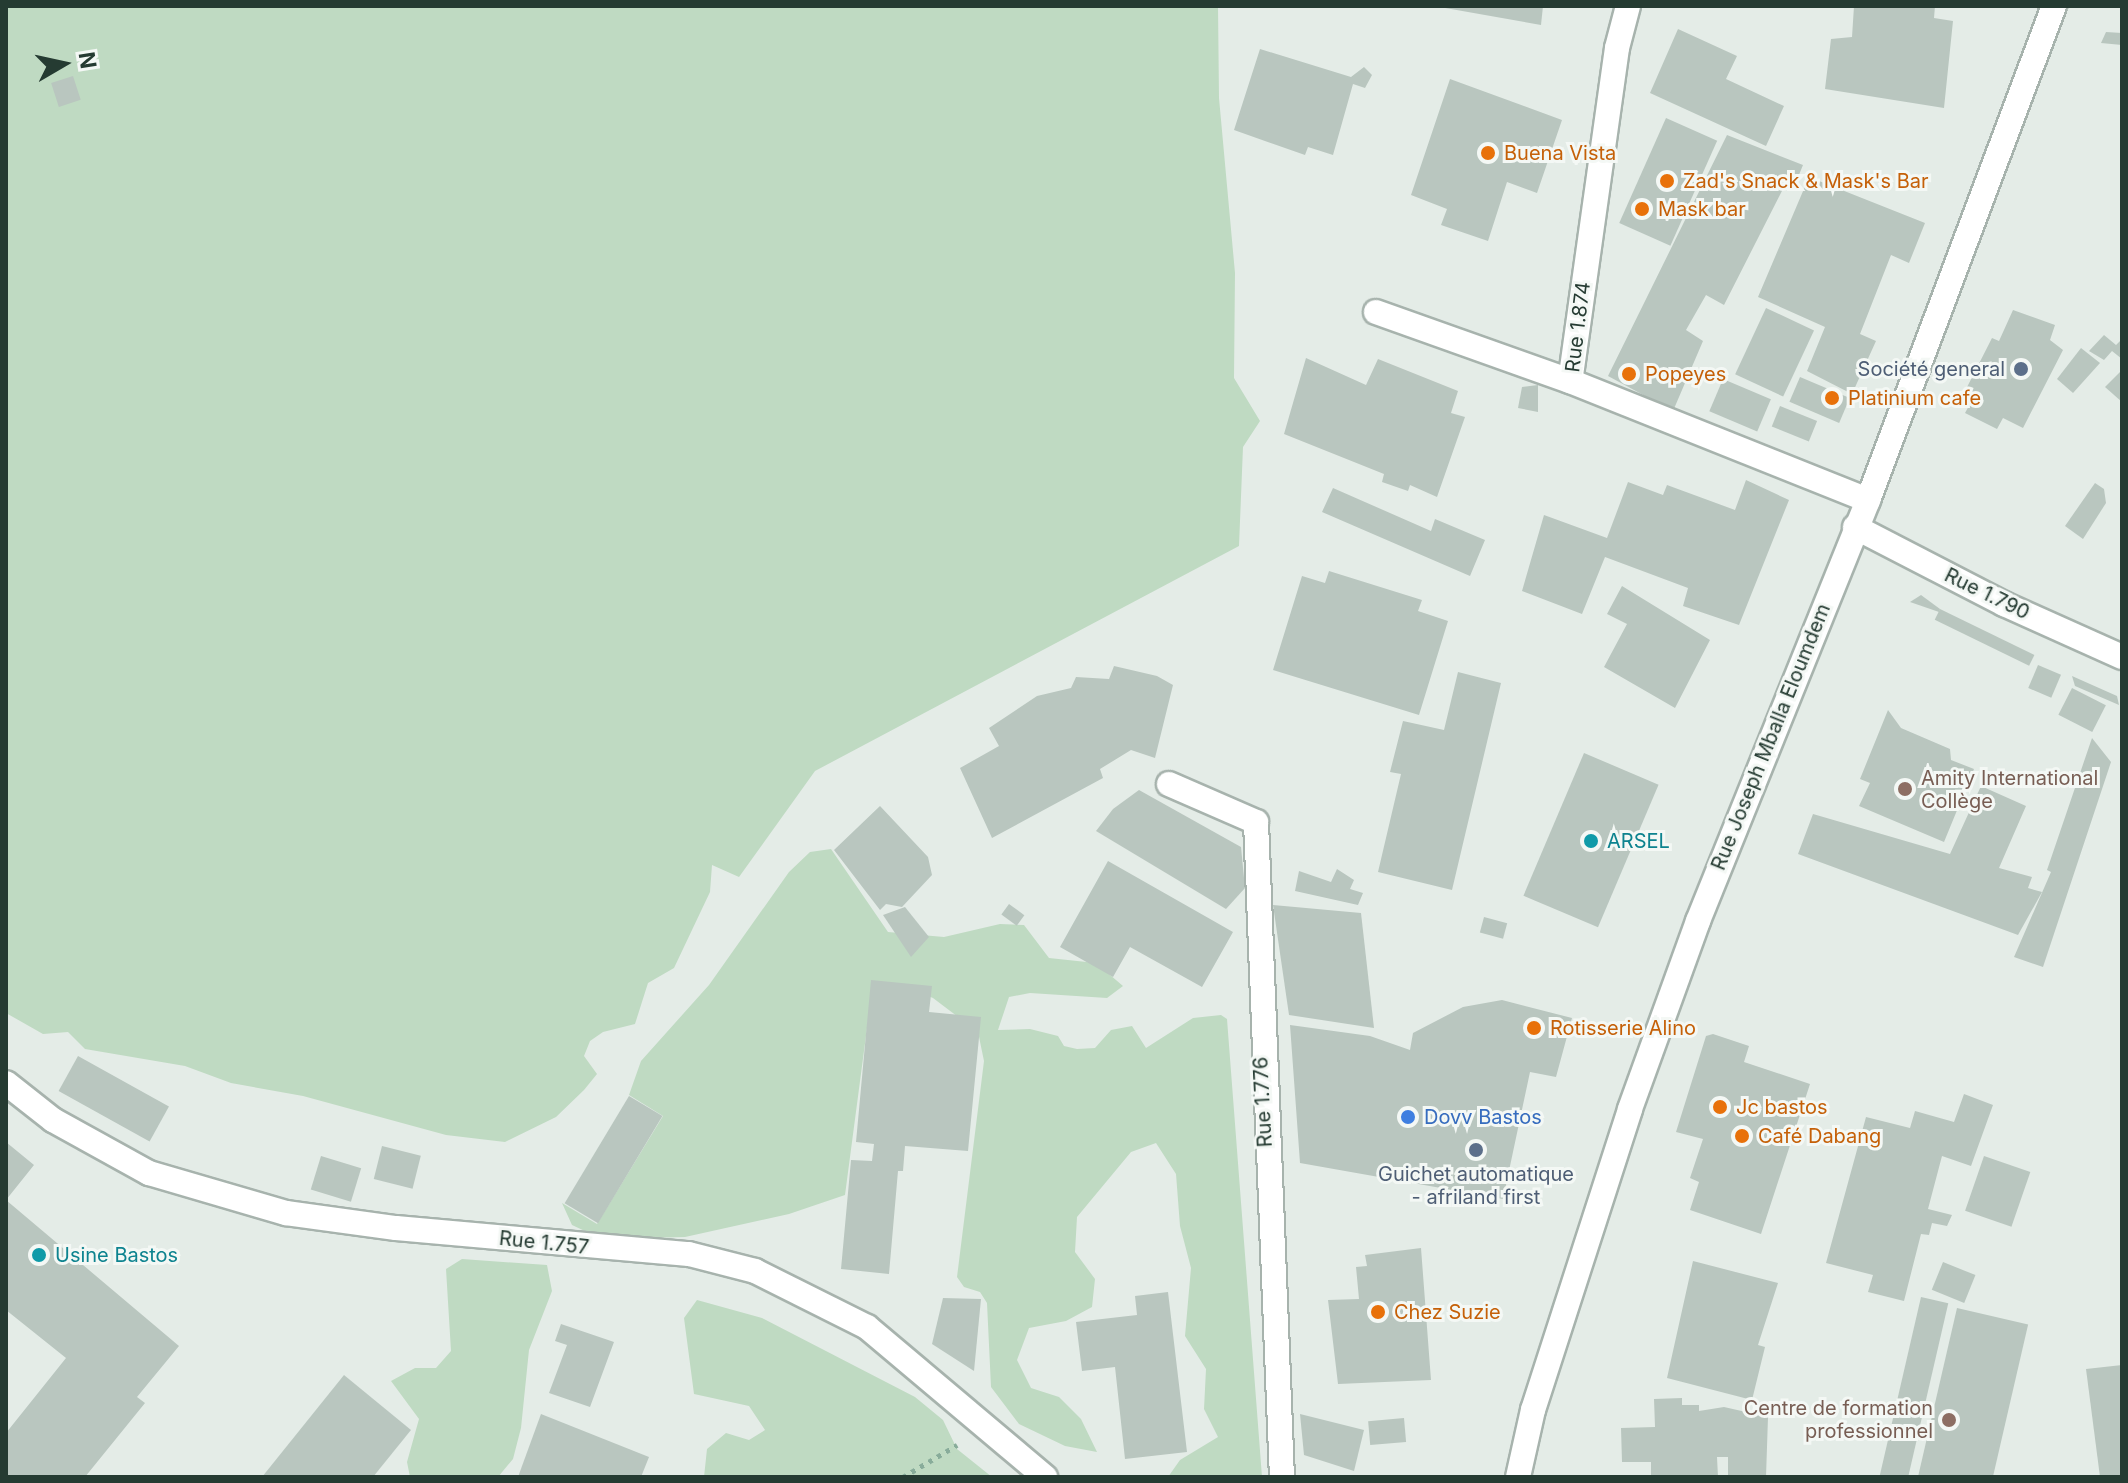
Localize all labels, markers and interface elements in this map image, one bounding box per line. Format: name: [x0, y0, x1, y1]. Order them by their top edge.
north arrow: [24, 24, 104, 104]
text: N: [74, 50, 102, 71]
place label: Buena Vista: [1504, 141, 1616, 165]
marker: Buena Vista: [1479, 144, 1497, 162]
place label: Zad's Snack & Mask's Bar: [1683, 169, 1928, 193]
marker: Zad's Snack & Mask's Bar: [1658, 172, 1676, 190]
place label: Mask bar: [1658, 197, 1746, 221]
marker: Mask bar: [1633, 200, 1651, 218]
street label: Rue 1.874: [1561, 280, 1595, 374]
place label: Société general: [1858, 357, 2005, 381]
marker: Société general: [2012, 360, 2030, 378]
place label: Popeyes: [1645, 362, 1726, 386]
marker: Popeyes: [1620, 365, 1638, 383]
place label: Platinium cafe: [1848, 386, 1981, 410]
marker: Platinium cafe: [1823, 389, 1841, 407]
street label: Rue 1.790: [1941, 563, 2033, 625]
street label: Rue Joseph Mballa Eloumdem: [1706, 600, 1836, 874]
place label: Amity International Collège: [1921, 766, 2098, 813]
marker: Amity International Collège: [1896, 780, 1914, 798]
place label: ARSEL: [1607, 829, 1670, 853]
marker: ARSEL: [1582, 832, 1600, 850]
place label: Rotisserie Alino: [1550, 1016, 1696, 1040]
marker: Rotisserie Alino: [1525, 1019, 1543, 1037]
street label: Rue 1.776: [1249, 1056, 1277, 1148]
place label: Jc bastos: [1736, 1095, 1828, 1119]
marker: Jc bastos: [1711, 1098, 1729, 1116]
place label: Dovv Bastos: [1424, 1105, 1542, 1129]
marker: Dovv Bastos: [1399, 1108, 1417, 1126]
place label: Café Dabang: [1758, 1124, 1881, 1148]
marker: Café Dabang: [1733, 1127, 1751, 1145]
marker: Guichet automatique - afriland first: [1467, 1141, 1485, 1159]
place label: Guichet automatique - afriland first: [1378, 1162, 1574, 1209]
street label: Rue 1.757: [498, 1226, 590, 1260]
place label: Usine Bastos: [55, 1243, 178, 1267]
marker: Usine Bastos: [30, 1246, 48, 1264]
place label: Chez Suzie: [1394, 1300, 1501, 1324]
marker: Chez Suzie: [1369, 1303, 1387, 1321]
place label: Centre de formation professionnel: [1744, 1396, 1933, 1443]
marker: Centre de formation professionnel: [1940, 1411, 1958, 1429]

